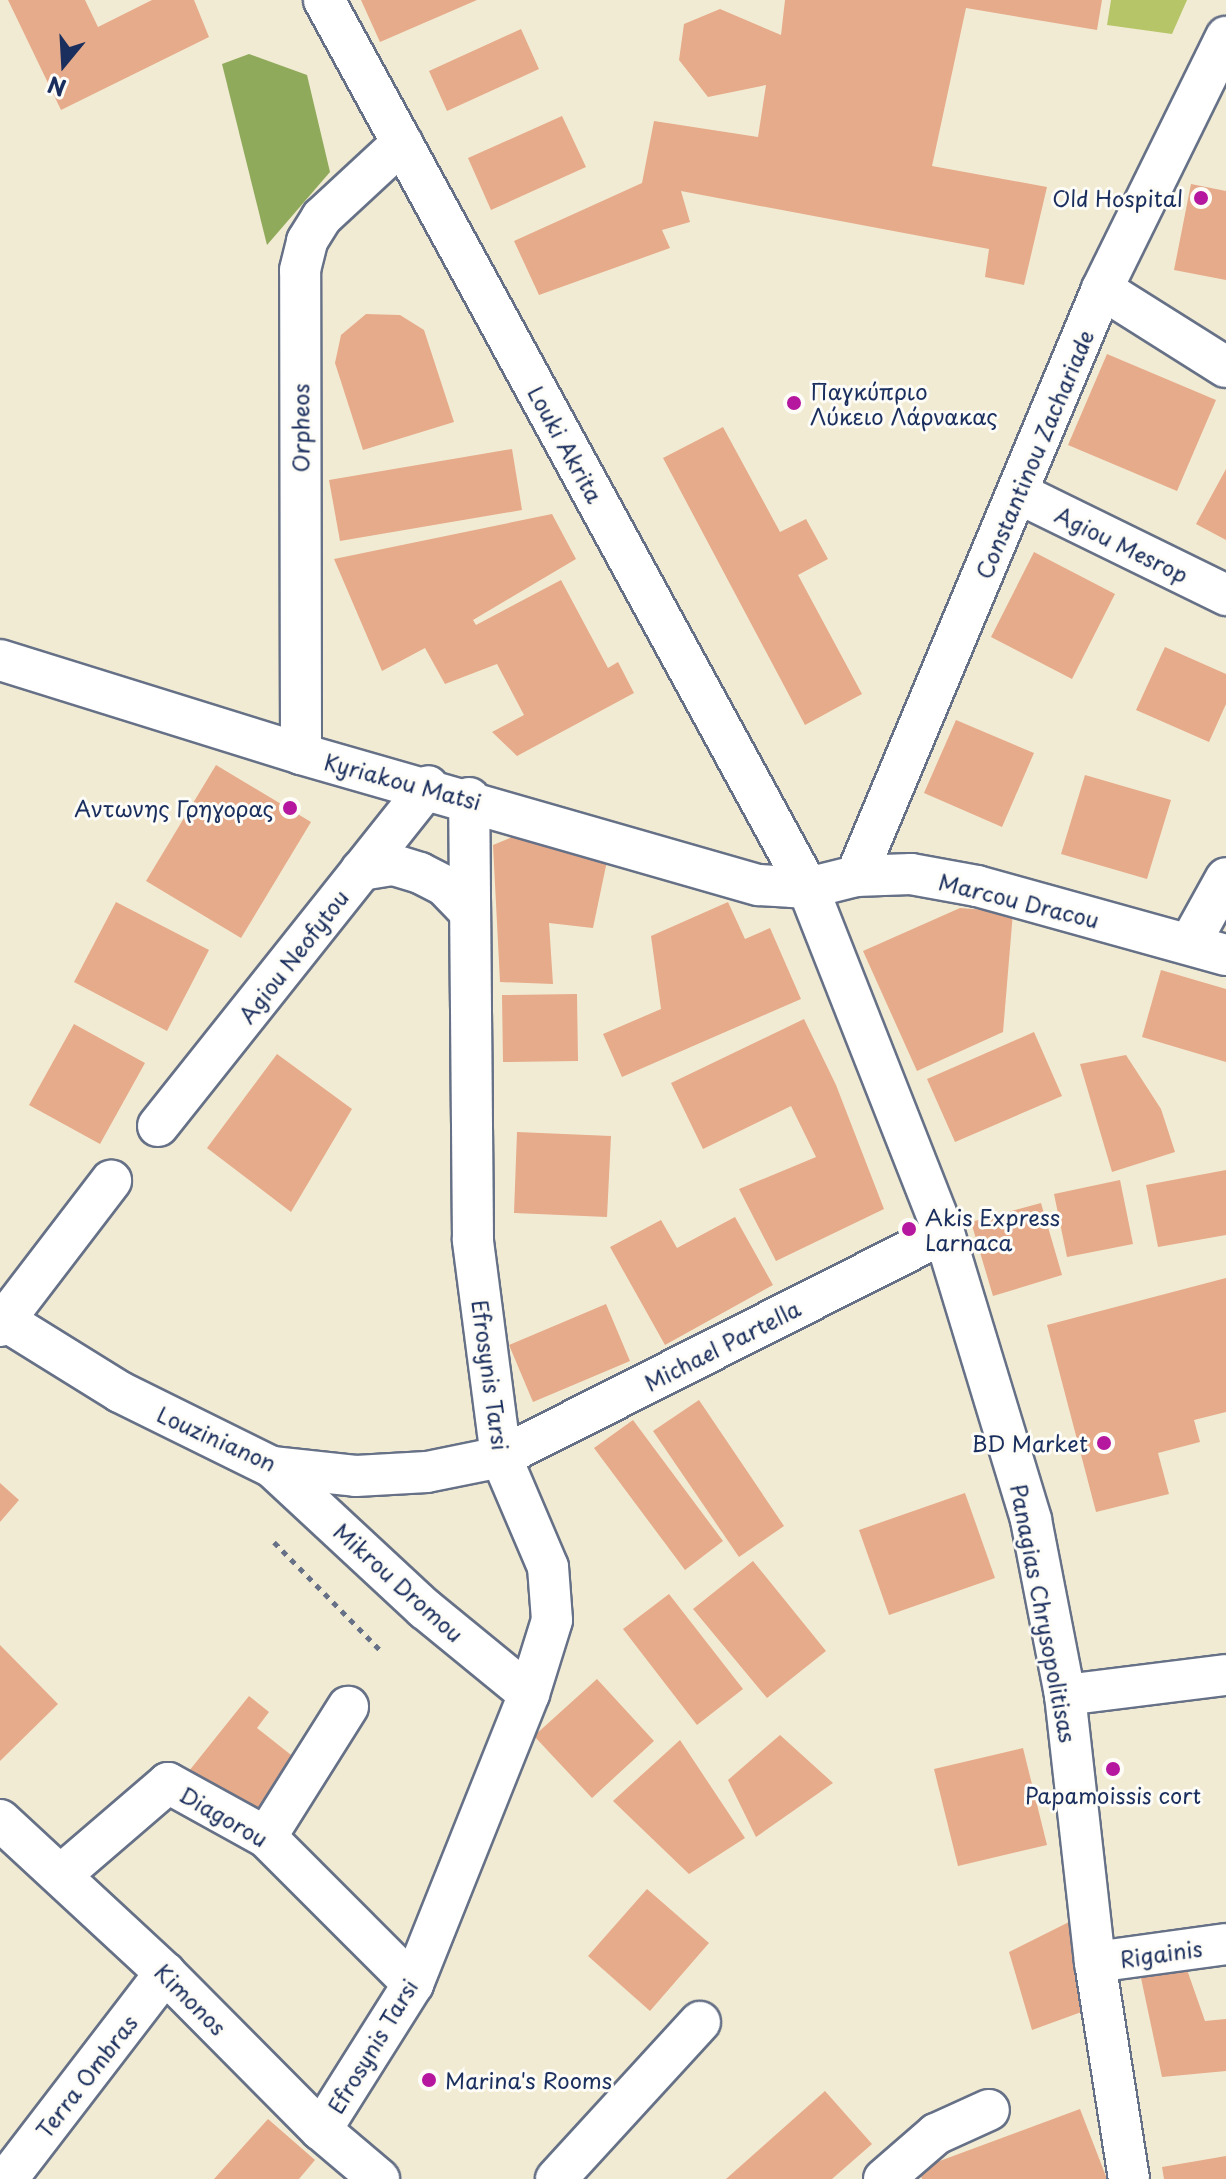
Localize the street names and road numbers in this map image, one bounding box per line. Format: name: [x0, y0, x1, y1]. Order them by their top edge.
street label: Constantinou Zachariade: [969, 325, 1099, 583]
street label: Louki Akrita: [523, 380, 609, 508]
street label: Orpheos: [287, 383, 313, 473]
street label: Agiou Mesrop: [1051, 500, 1193, 588]
street label: Kyriakou Matsi: [322, 747, 484, 815]
street label: Marcou Dracou: [936, 867, 1102, 933]
street label: Agiou Neofytou: [232, 883, 354, 1029]
street label: Michael Partella: [640, 1295, 804, 1395]
street label: Efrosynis Tarsi: [467, 1297, 515, 1453]
street label: Louzinianon: [153, 1400, 281, 1476]
street label: Panagias Chrysopolitisas: [1006, 1481, 1082, 1745]
street label: Mikrou Dromou: [329, 1517, 469, 1647]
street label: Diagorou: [175, 1780, 273, 1852]
street label: Rigainis: [1118, 1934, 1204, 1972]
street label: Kimonos: [150, 1958, 232, 2040]
street label: Efrosynis Tarsi: [321, 1973, 423, 2119]
street label: Terra Ombras: [30, 2010, 142, 2142]

